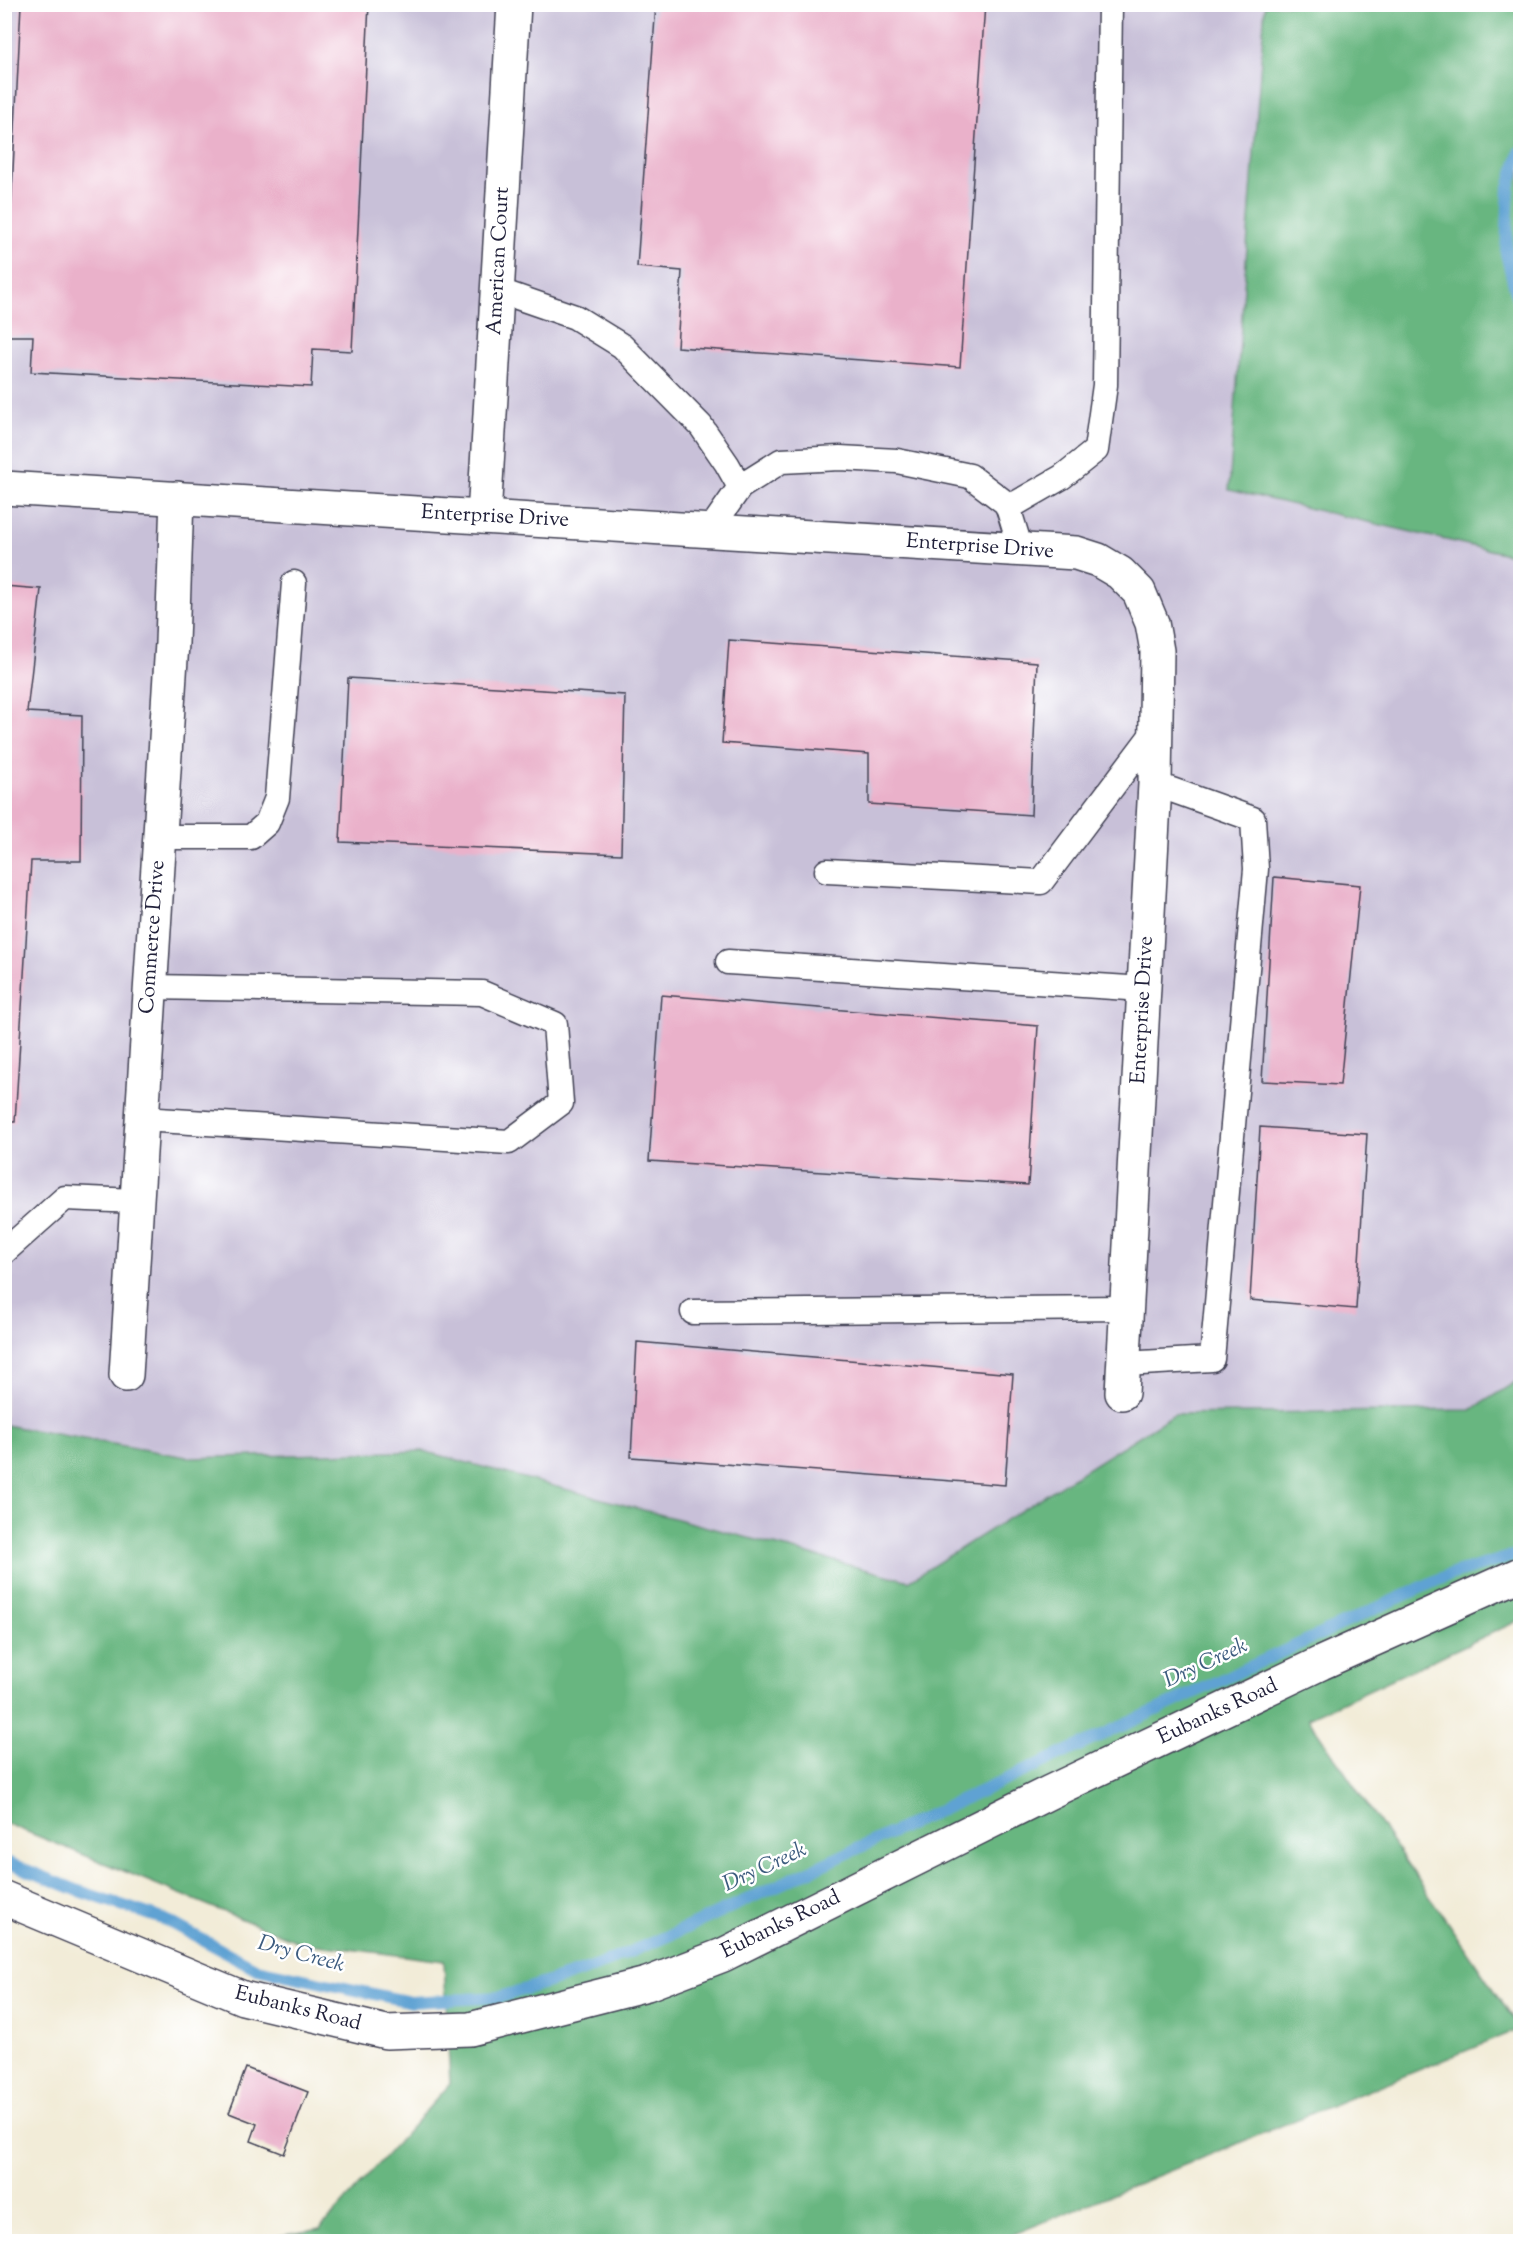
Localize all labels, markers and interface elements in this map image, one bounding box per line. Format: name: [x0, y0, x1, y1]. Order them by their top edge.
street label: American Court: [480, 186, 518, 336]
street label: Enterprise Drive: [420, 498, 570, 536]
street label: Enterprise Drive: [905, 527, 1055, 567]
street label: Commerce Drive: [133, 859, 173, 1015]
street label: Enterprise Drive: [1124, 935, 1162, 1085]
water label: Dry Creek: [1159, 1631, 1253, 1697]
street label: Eubanks Road: [1153, 1671, 1283, 1753]
water label: Dry Creek: [718, 1835, 812, 1901]
street label: Eubanks Road: [716, 1883, 846, 1967]
water label: Dry Creek: [254, 1928, 348, 1982]
street label: Eubanks Road: [232, 1979, 365, 2039]

